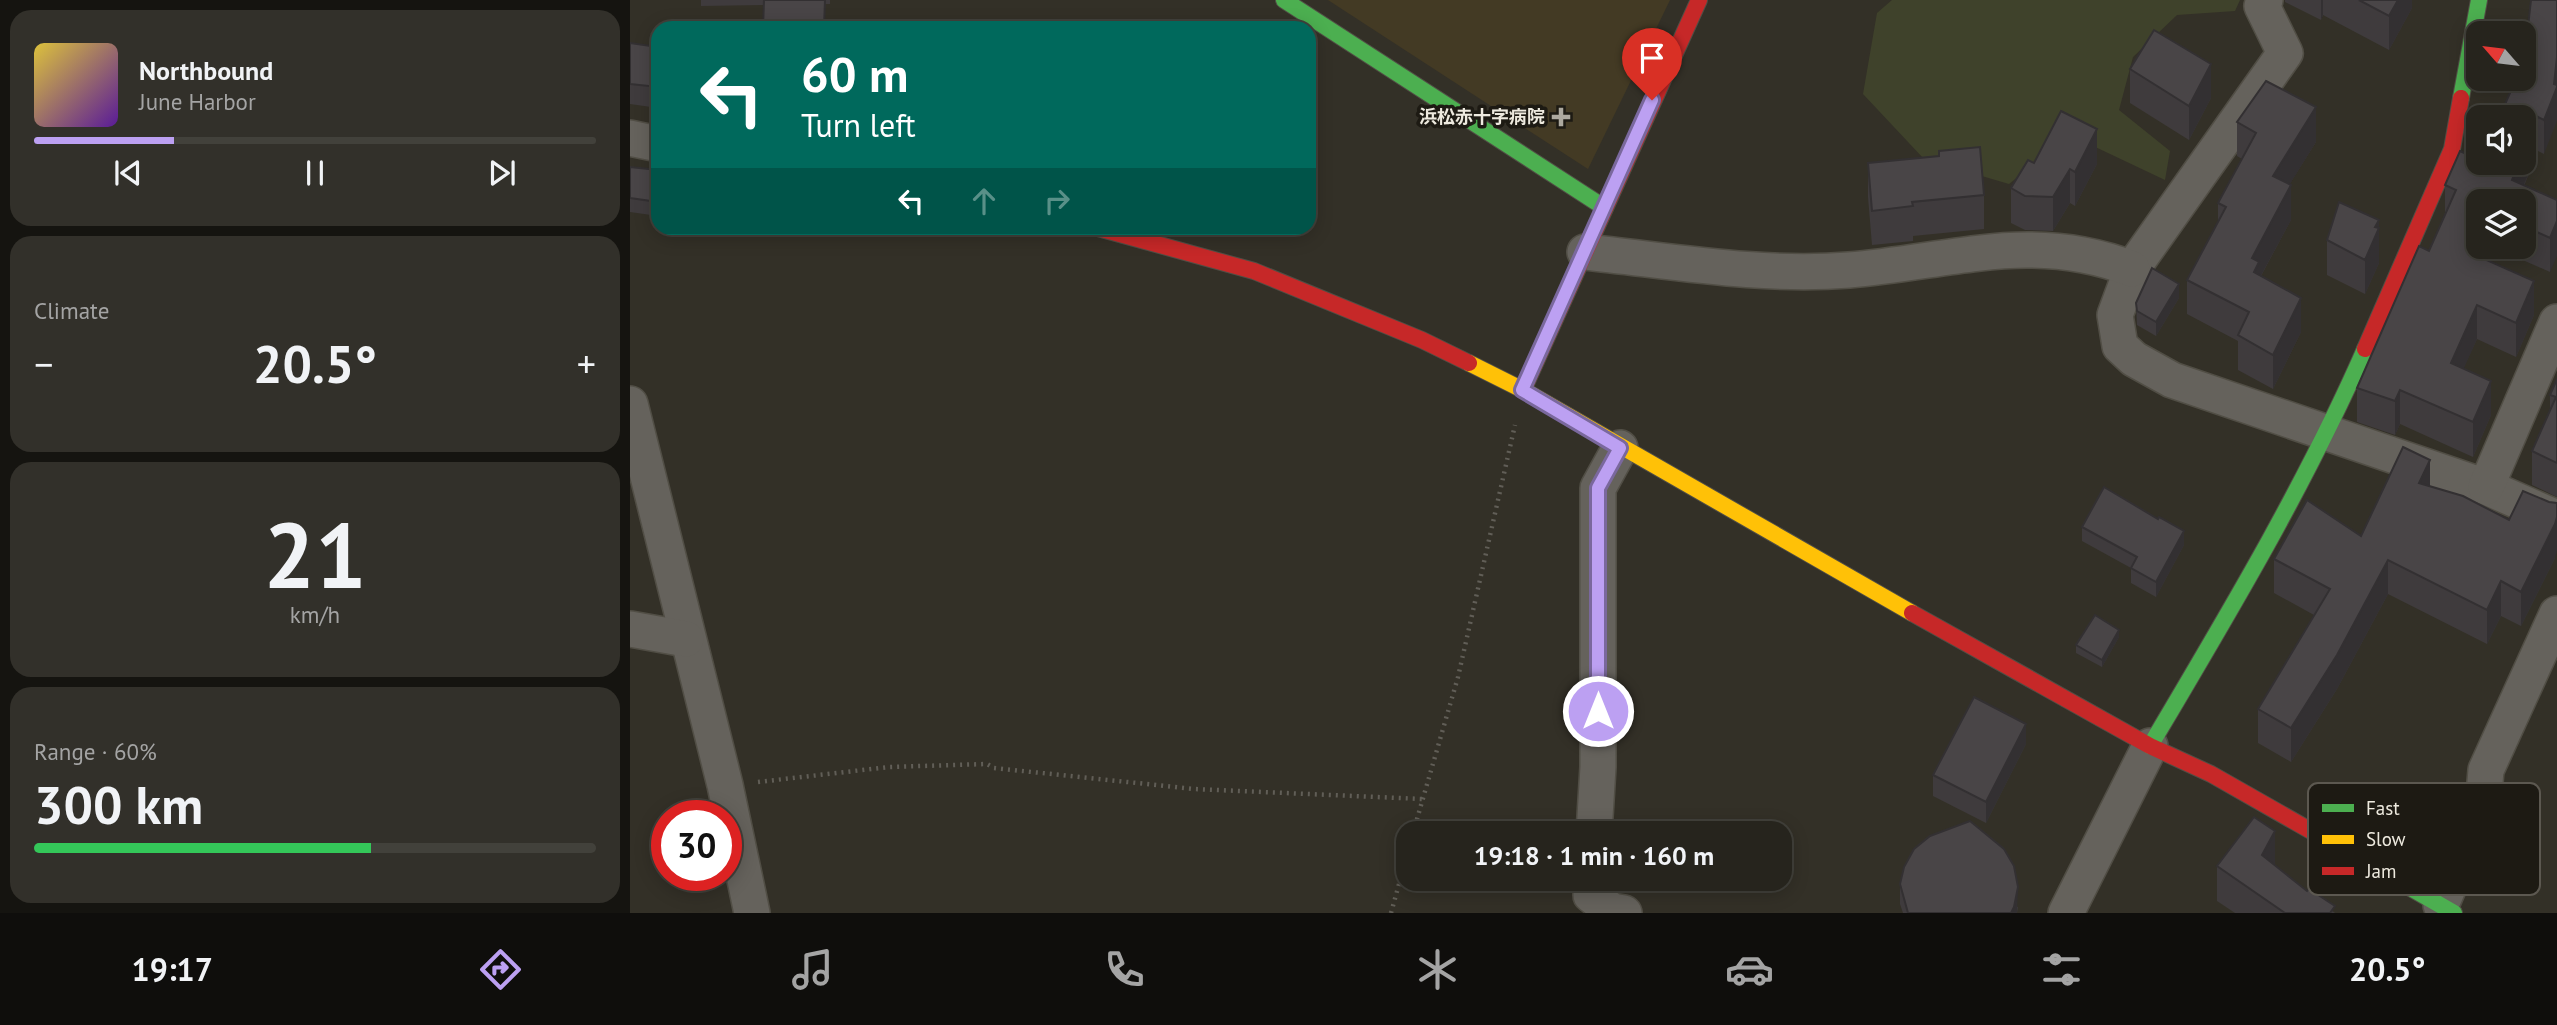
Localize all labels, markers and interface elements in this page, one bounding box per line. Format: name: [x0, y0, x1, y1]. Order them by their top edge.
north arrow: [2466, 21, 2536, 91]
map controls: [2466, 21, 2536, 259]
pin: [1622, 28, 1682, 100]
icon: arrive: [1633, 39, 1671, 77]
text: 60 m: [801, 42, 908, 106]
icon: left: [686, 49, 777, 140]
text: Northbound: [139, 54, 273, 87]
text: June Harbor: [139, 87, 256, 116]
text: Turn left: [801, 104, 916, 146]
place label: 浜松赤十字病院: [1419, 105, 1545, 128]
button: sound: [2466, 105, 2536, 175]
marker: 浜松赤十字病院: [1551, 107, 1571, 127]
icon: previous: [109, 154, 147, 192]
icon: pause: [296, 154, 334, 192]
icon: next: [483, 154, 521, 192]
icon: left: [892, 182, 930, 220]
icon: ahead: [965, 182, 1003, 220]
icon: right: [1038, 182, 1076, 220]
button: layers: [2466, 189, 2536, 259]
text: Climate: [34, 296, 109, 325]
text: 20.5°: [253, 330, 377, 397]
text: −: [34, 339, 53, 388]
text: +: [577, 339, 596, 388]
text: 21: [263, 495, 367, 613]
text: km/h: [290, 600, 340, 629]
position arrow: [1561, 674, 1635, 748]
text: Range · 60%: [34, 737, 157, 766]
text: 300 km: [34, 771, 203, 838]
legend: [2308, 783, 2540, 895]
text: Fast: [2366, 796, 2400, 820]
speed limit sign: 30: [651, 800, 742, 891]
text: Slow: [2366, 827, 2406, 851]
text: 19:18 · 1 min · 160 m: [1474, 839, 1714, 872]
text: Jam: [2365, 859, 2396, 883]
icon: directions: [476, 945, 525, 994]
icon: music: [788, 945, 837, 994]
icon: phone: [1100, 945, 1149, 994]
icon: climate: [1413, 945, 1462, 994]
icon: car: [1725, 945, 1774, 994]
icon: filters: [2037, 945, 2086, 994]
text: 19:17: [132, 948, 213, 990]
text: 20.5°: [2349, 948, 2425, 990]

